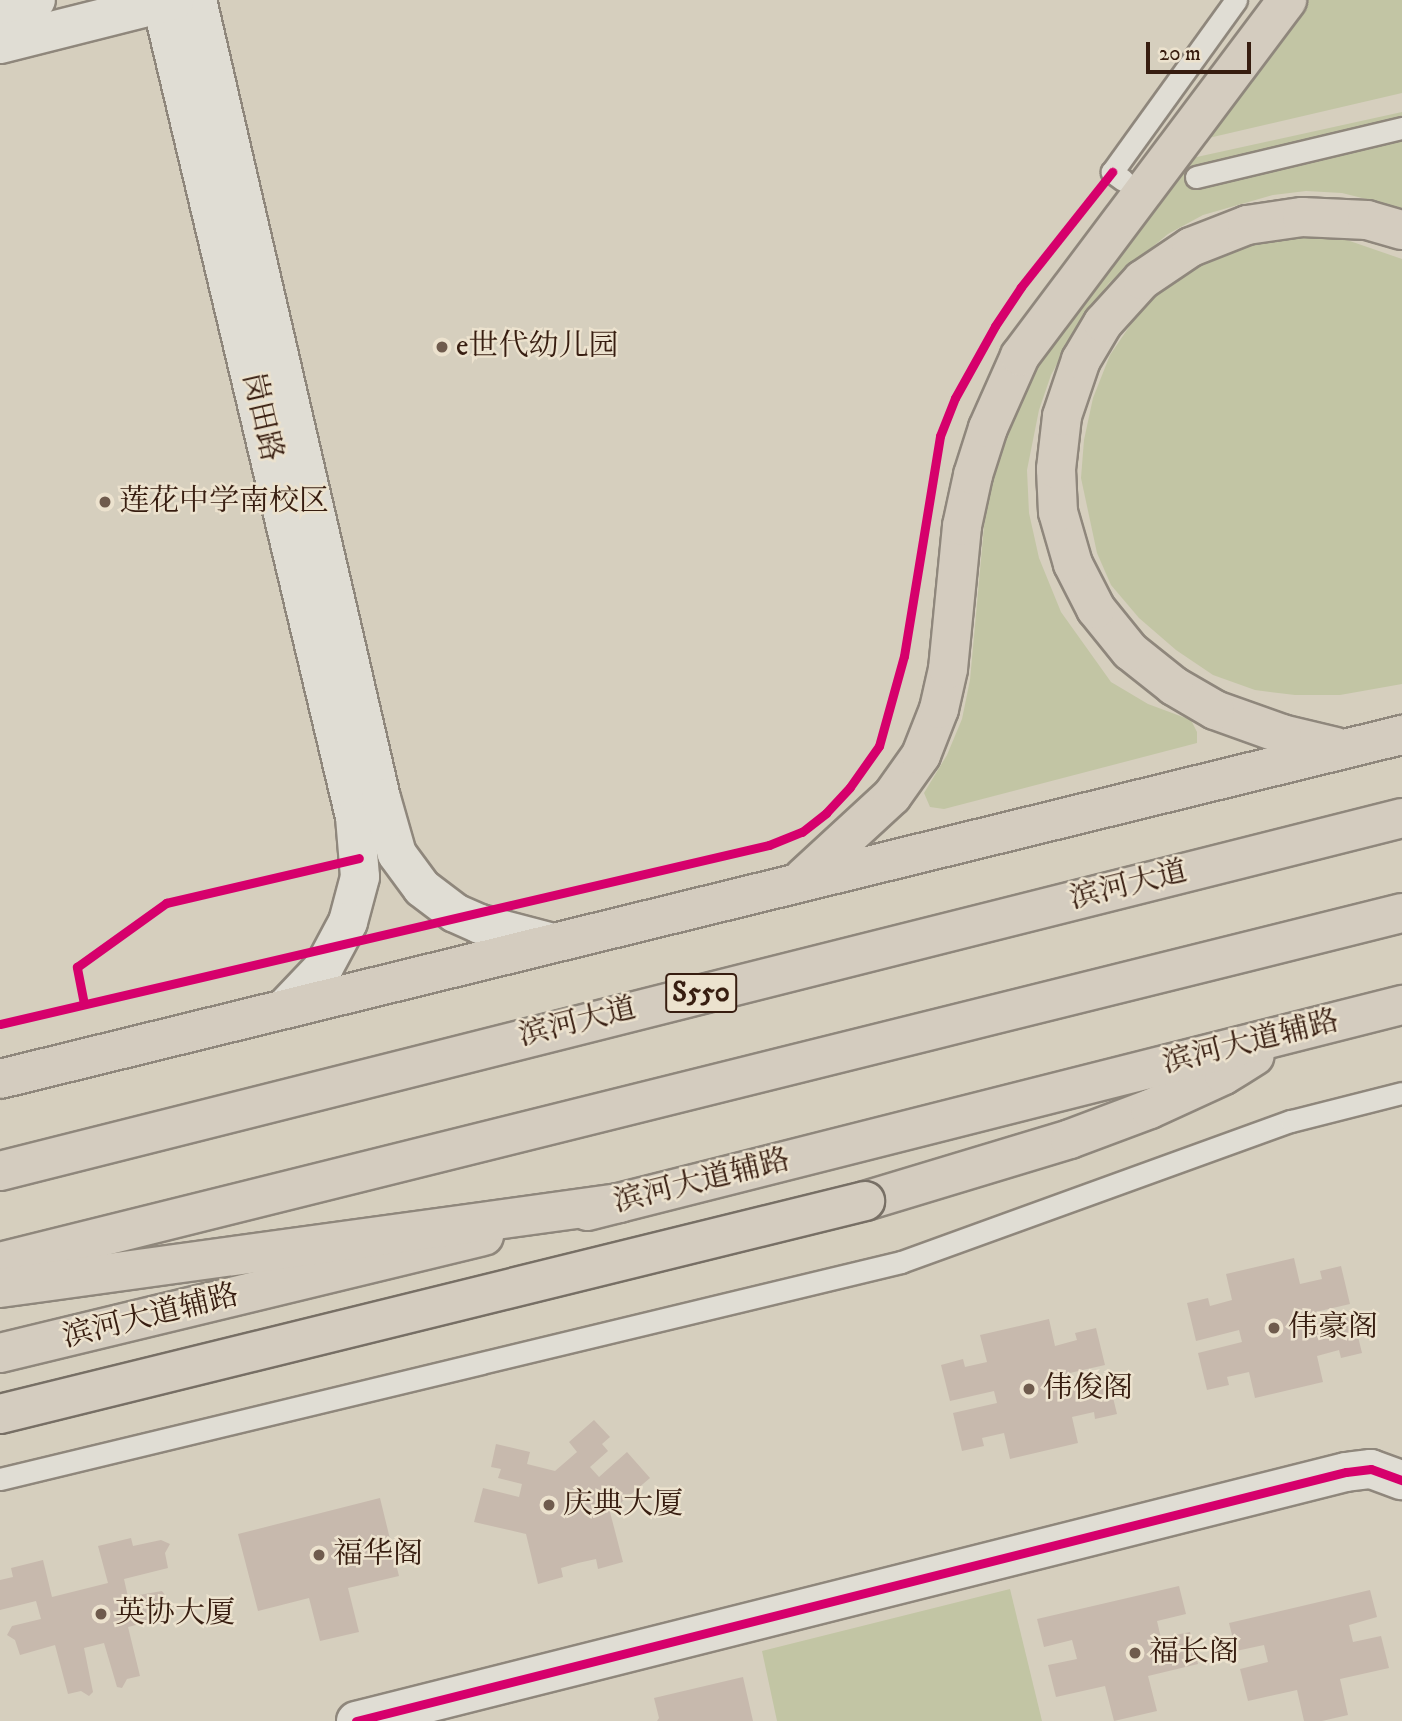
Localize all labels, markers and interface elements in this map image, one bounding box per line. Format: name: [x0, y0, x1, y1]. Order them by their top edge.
scale bar: [1150, 28, 1255, 72]
text: 20 m: [1159, 41, 1201, 67]
place label: e世代幼儿园: [456, 329, 618, 365]
marker: e世代幼儿园: [434, 339, 450, 355]
street label: 岗田路: [233, 369, 289, 465]
place label: 莲花中学南校区: [119, 484, 329, 520]
marker: 莲花中学南校区: [97, 494, 113, 510]
street label: 滨河大道: [1066, 854, 1192, 918]
road number: S550: [664, 968, 738, 1018]
street label: 滨河大道: [515, 991, 641, 1055]
street label: 滨河大道辅路: [1159, 1004, 1343, 1082]
street label: 滨河大道辅路: [610, 1143, 794, 1221]
street label: 滨河大道辅路: [59, 1278, 243, 1356]
place label: 伟豪阁: [1288, 1310, 1378, 1346]
marker: 伟豪阁: [1266, 1320, 1282, 1336]
place label: 伟俊阁: [1043, 1371, 1133, 1407]
marker: 伟俊阁: [1021, 1381, 1037, 1397]
place label: 庆典大厦: [563, 1487, 683, 1523]
marker: 庆典大厦: [541, 1497, 557, 1513]
place label: 福华阁: [333, 1537, 423, 1573]
marker: 福华阁: [311, 1547, 327, 1563]
place label: 英协大厦: [115, 1596, 235, 1632]
marker: 英协大厦: [93, 1606, 109, 1622]
place label: 福长阁: [1149, 1635, 1239, 1671]
marker: 福长阁: [1127, 1645, 1143, 1661]

